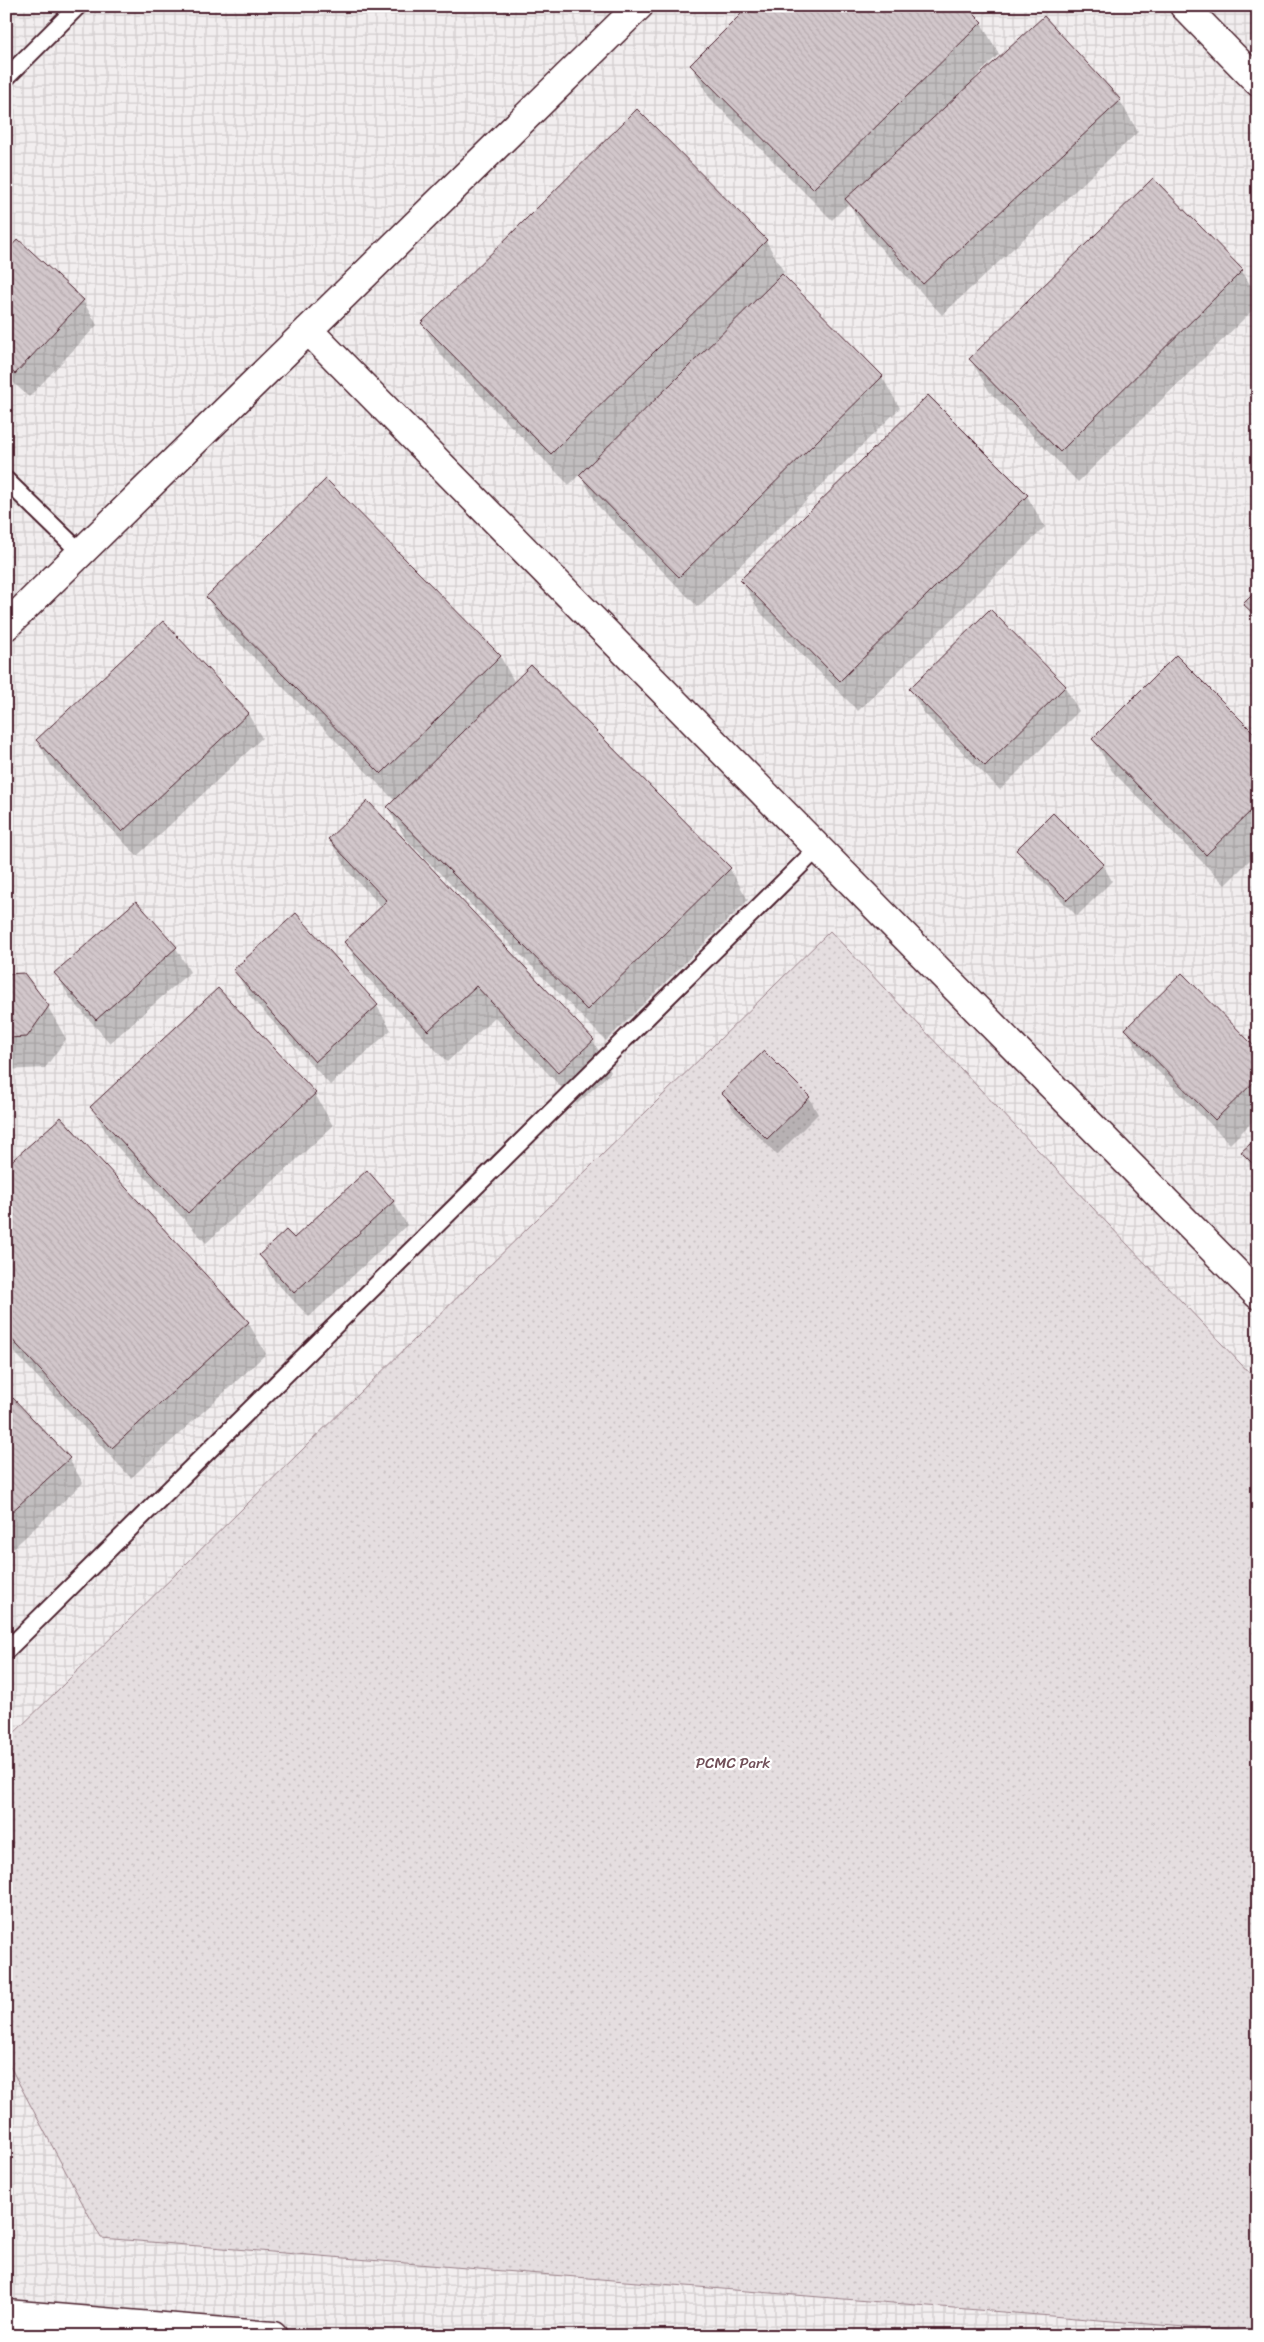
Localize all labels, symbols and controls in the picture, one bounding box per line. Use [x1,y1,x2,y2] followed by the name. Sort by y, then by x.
[696,1750,770,1776] park label: PCMC Park

